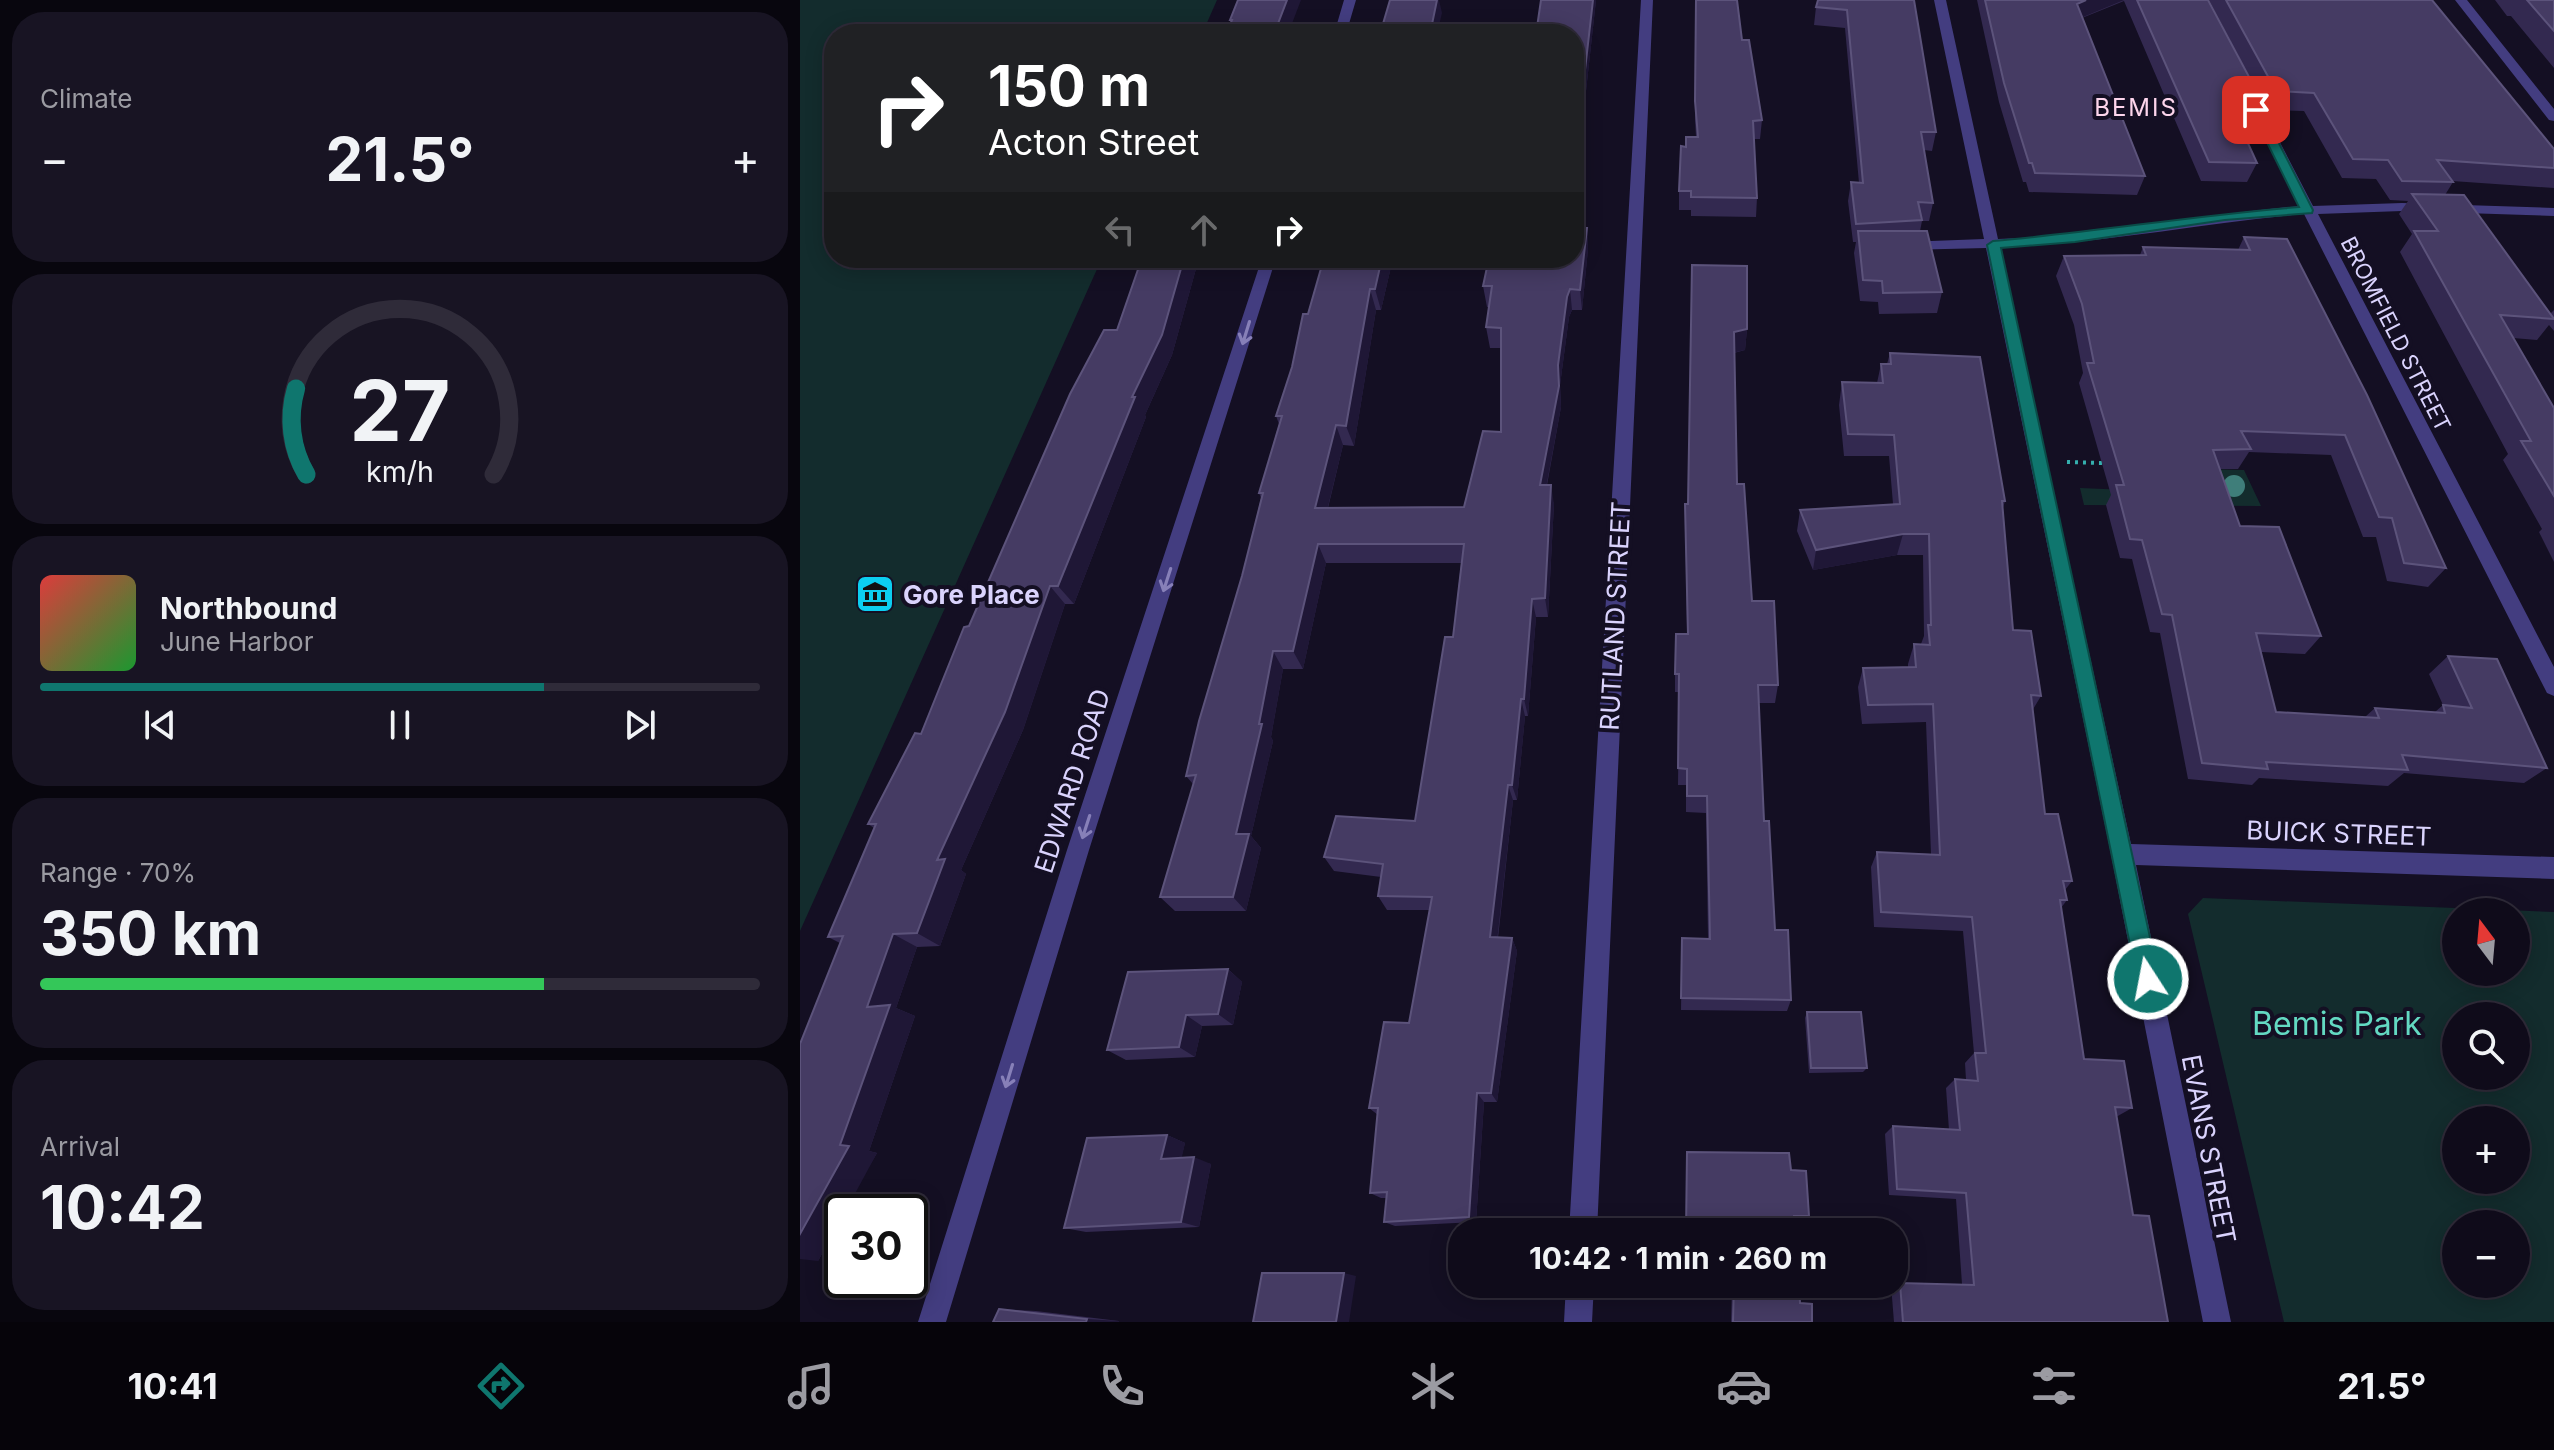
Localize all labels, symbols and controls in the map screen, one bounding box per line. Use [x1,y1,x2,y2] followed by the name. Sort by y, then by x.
[988,52,1150,120] text: 150 m
[856,56,960,160] icon: right
[2222,76,2290,144] pin
[40,83,132,114] text: Climate
[2234,88,2278,132] icon: arrive
[2094,93,2178,122] district label: BEMIS
[988,120,1199,164] text: Acton Street
[326,123,474,195] text: 21.5°
[40,132,69,186] text: −
[731,132,760,186] text: +
[1098,208,1142,252] icon: left
[1182,208,1226,252] icon: ahead
[1266,208,1310,252] icon: right
[2336,232,2456,436] street label: BROMFIELD STREET
[1238,319,1253,345] one-way arrow
[350,360,450,461] text: 27
[366,454,434,489] text: km/h
[1594,501,1636,731] street label: RUTLAND STREET
[1158,568,1173,593] one-way arrow
[854,573,896,615] museum icon: Gore Place
[903,579,1040,610] place label: Gore Place
[160,590,337,626] text: Northbound
[160,626,313,657] text: June Harbor
[1028,685,1116,877] street label: EDWARD ROAD
[138,703,182,747] icon: previous
[378,703,422,747] icon: pause
[618,703,662,747] icon: next
[2246,814,2432,852] street label: BUICK STREET
[1077,815,1092,840] one-way arrow
[40,857,196,888] text: Range · 70%
[40,897,261,969] text: 350 km
[2442,898,2530,986] north arrow
[2442,898,2530,1298] map controls
[2106,937,2190,1021] position arrow
[2442,1002,2530,1090] button: search
[2252,1004,2422,1043] park label: Bemis Park
[2176,1052,2242,1246] street label: EVANS STREET
[1001,1062,1016,1088] one-way arrow
[2442,1106,2530,1194] button: +
[40,1131,120,1162] text: Arrival
[40,1171,205,1243] text: 10:42
[824,1194,928,1298] speed limit sign: 30
[2442,1210,2530,1298] button: −
[1529,1240,1827,1276] text: 10:42 · 1 min · 260 m
[473,1358,529,1414] icon: directions
[783,1358,839,1414] icon: music
[1094,1358,1150,1414] icon: phone
[1405,1358,1461,1414] icon: climate
[1716,1358,1772,1414] icon: car
[2026,1358,2082,1414] icon: filters
[127,1364,218,1408] text: 10:41
[2337,1364,2427,1408] text: 21.5°

